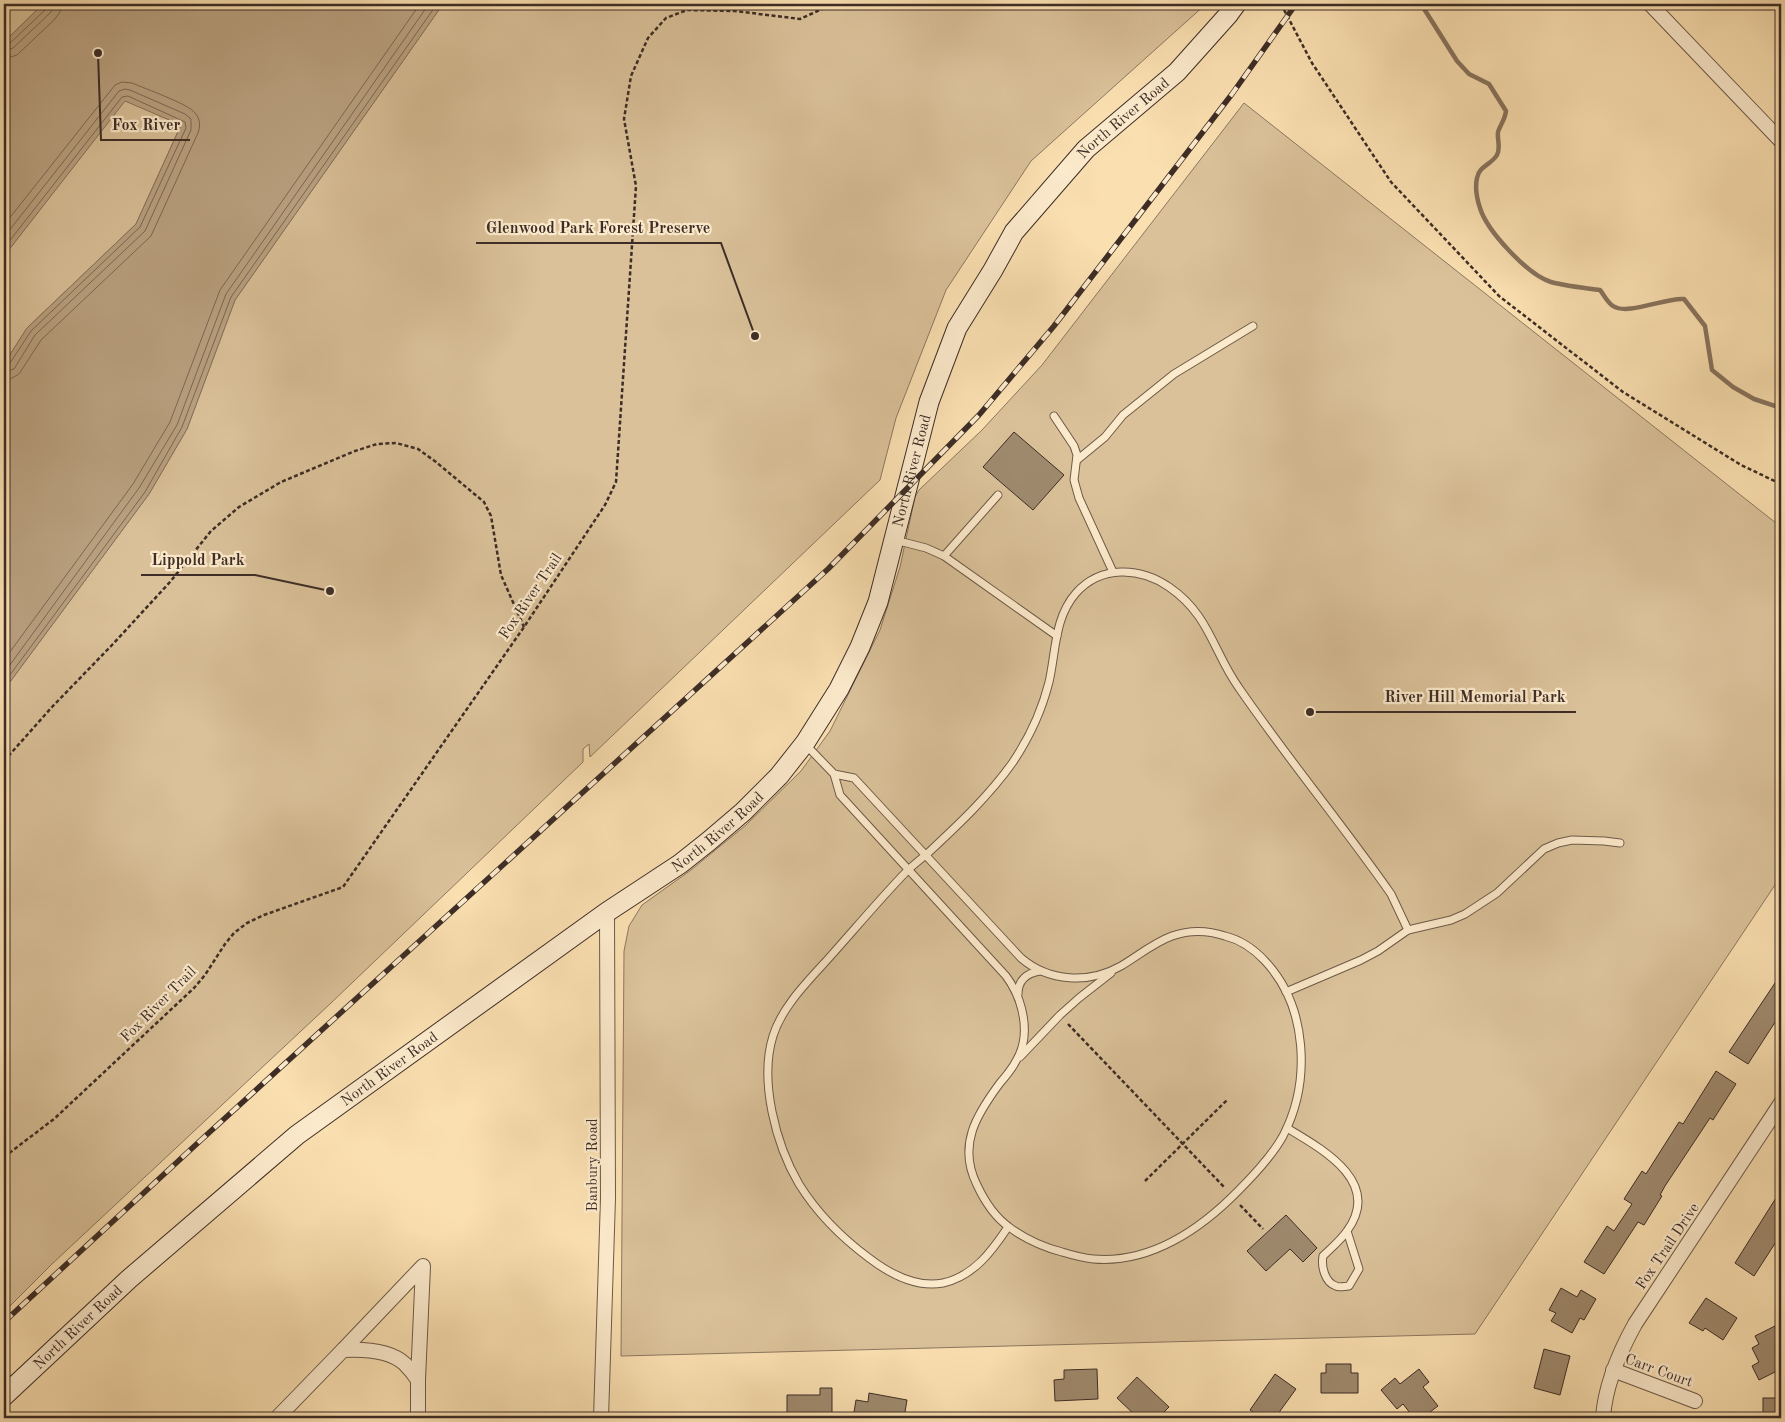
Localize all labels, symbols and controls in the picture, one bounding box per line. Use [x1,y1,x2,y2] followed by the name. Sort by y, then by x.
[1075,76,1173,162] street label: North River Road
[101,109,190,140] callout: Fox River
[112,118,180,134] text: Fox River
[476,212,721,243] callout: Glenwood Park Forest Preserve
[486,221,710,237] text: Glenwood Park Forest Preserve
[891,413,935,529] street label: North River Road
[141,544,255,575] callout: Lippold Park
[497,551,565,642] street label: Fox River Trail
[151,553,245,569] text: Lippold Park
[1374,681,1576,712] callout: River Hill Memorial Park
[1384,690,1566,706] text: River Hill Memorial Park
[670,790,767,876] street label: North River Road
[118,964,200,1046] street label: Fox River Trail
[339,1030,441,1110] street label: North River Road
[586,1118,601,1212] street label: Banbury Road
[1634,1201,1703,1293] street label: Fox Trail Drive
[31,1283,126,1373] street label: North River Road
[1623,1352,1694,1391] street label: Carr Court

